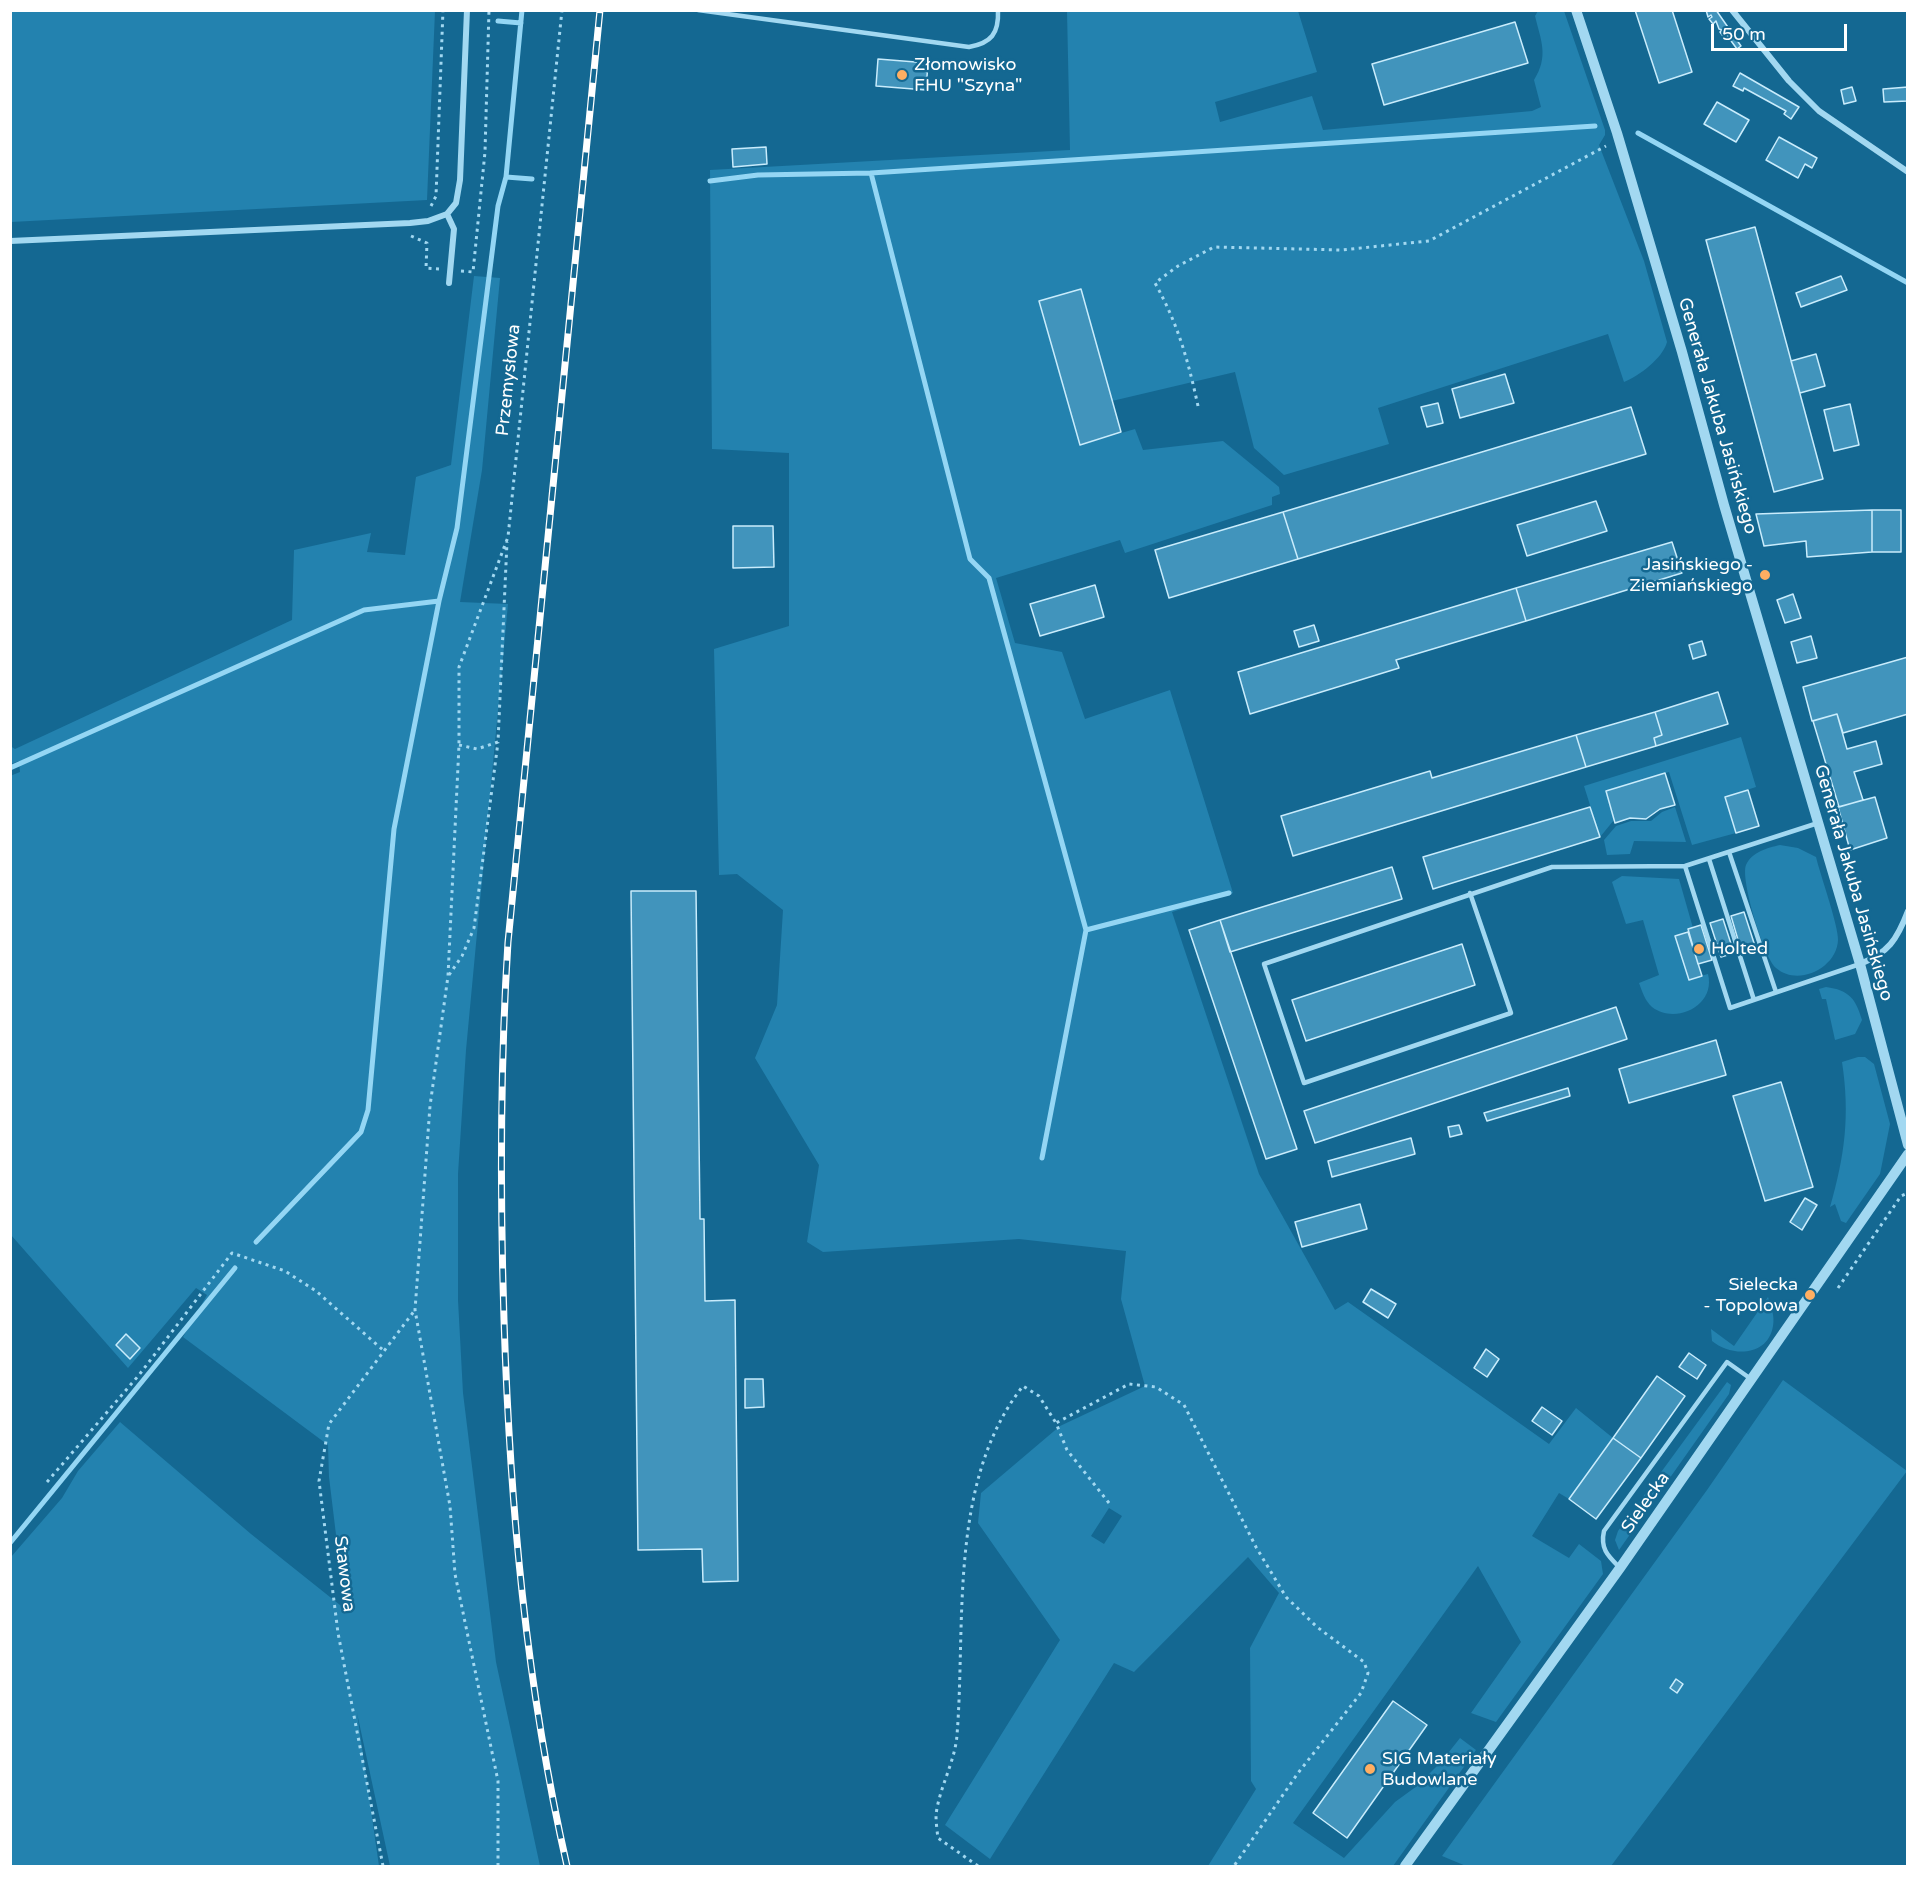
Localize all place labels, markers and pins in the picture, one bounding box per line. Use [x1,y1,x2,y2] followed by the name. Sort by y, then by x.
[914,54,1022,97] place label: Złomowisko FHU "Szyna"
[895,68,909,82] marker: Złomowisko FHU "Szyna"
[1629,554,1753,596] place label: Jasińskiego - Ziemiańskiego
[1758,568,1772,582] marker: Jasińskiego - Ziemiańskiego
[1711,938,1768,960] place label: Holted
[1692,942,1706,956] marker: Holted
[1703,1274,1798,1316] place label: Sielecka - Topolowa
[1803,1288,1817,1302] marker: Sielecka - Topolowa
[1382,1748,1497,1790] place label: SIG Materiały Budowlane
[1363,1762,1377,1776] marker: SIG Materiały Budowlane

